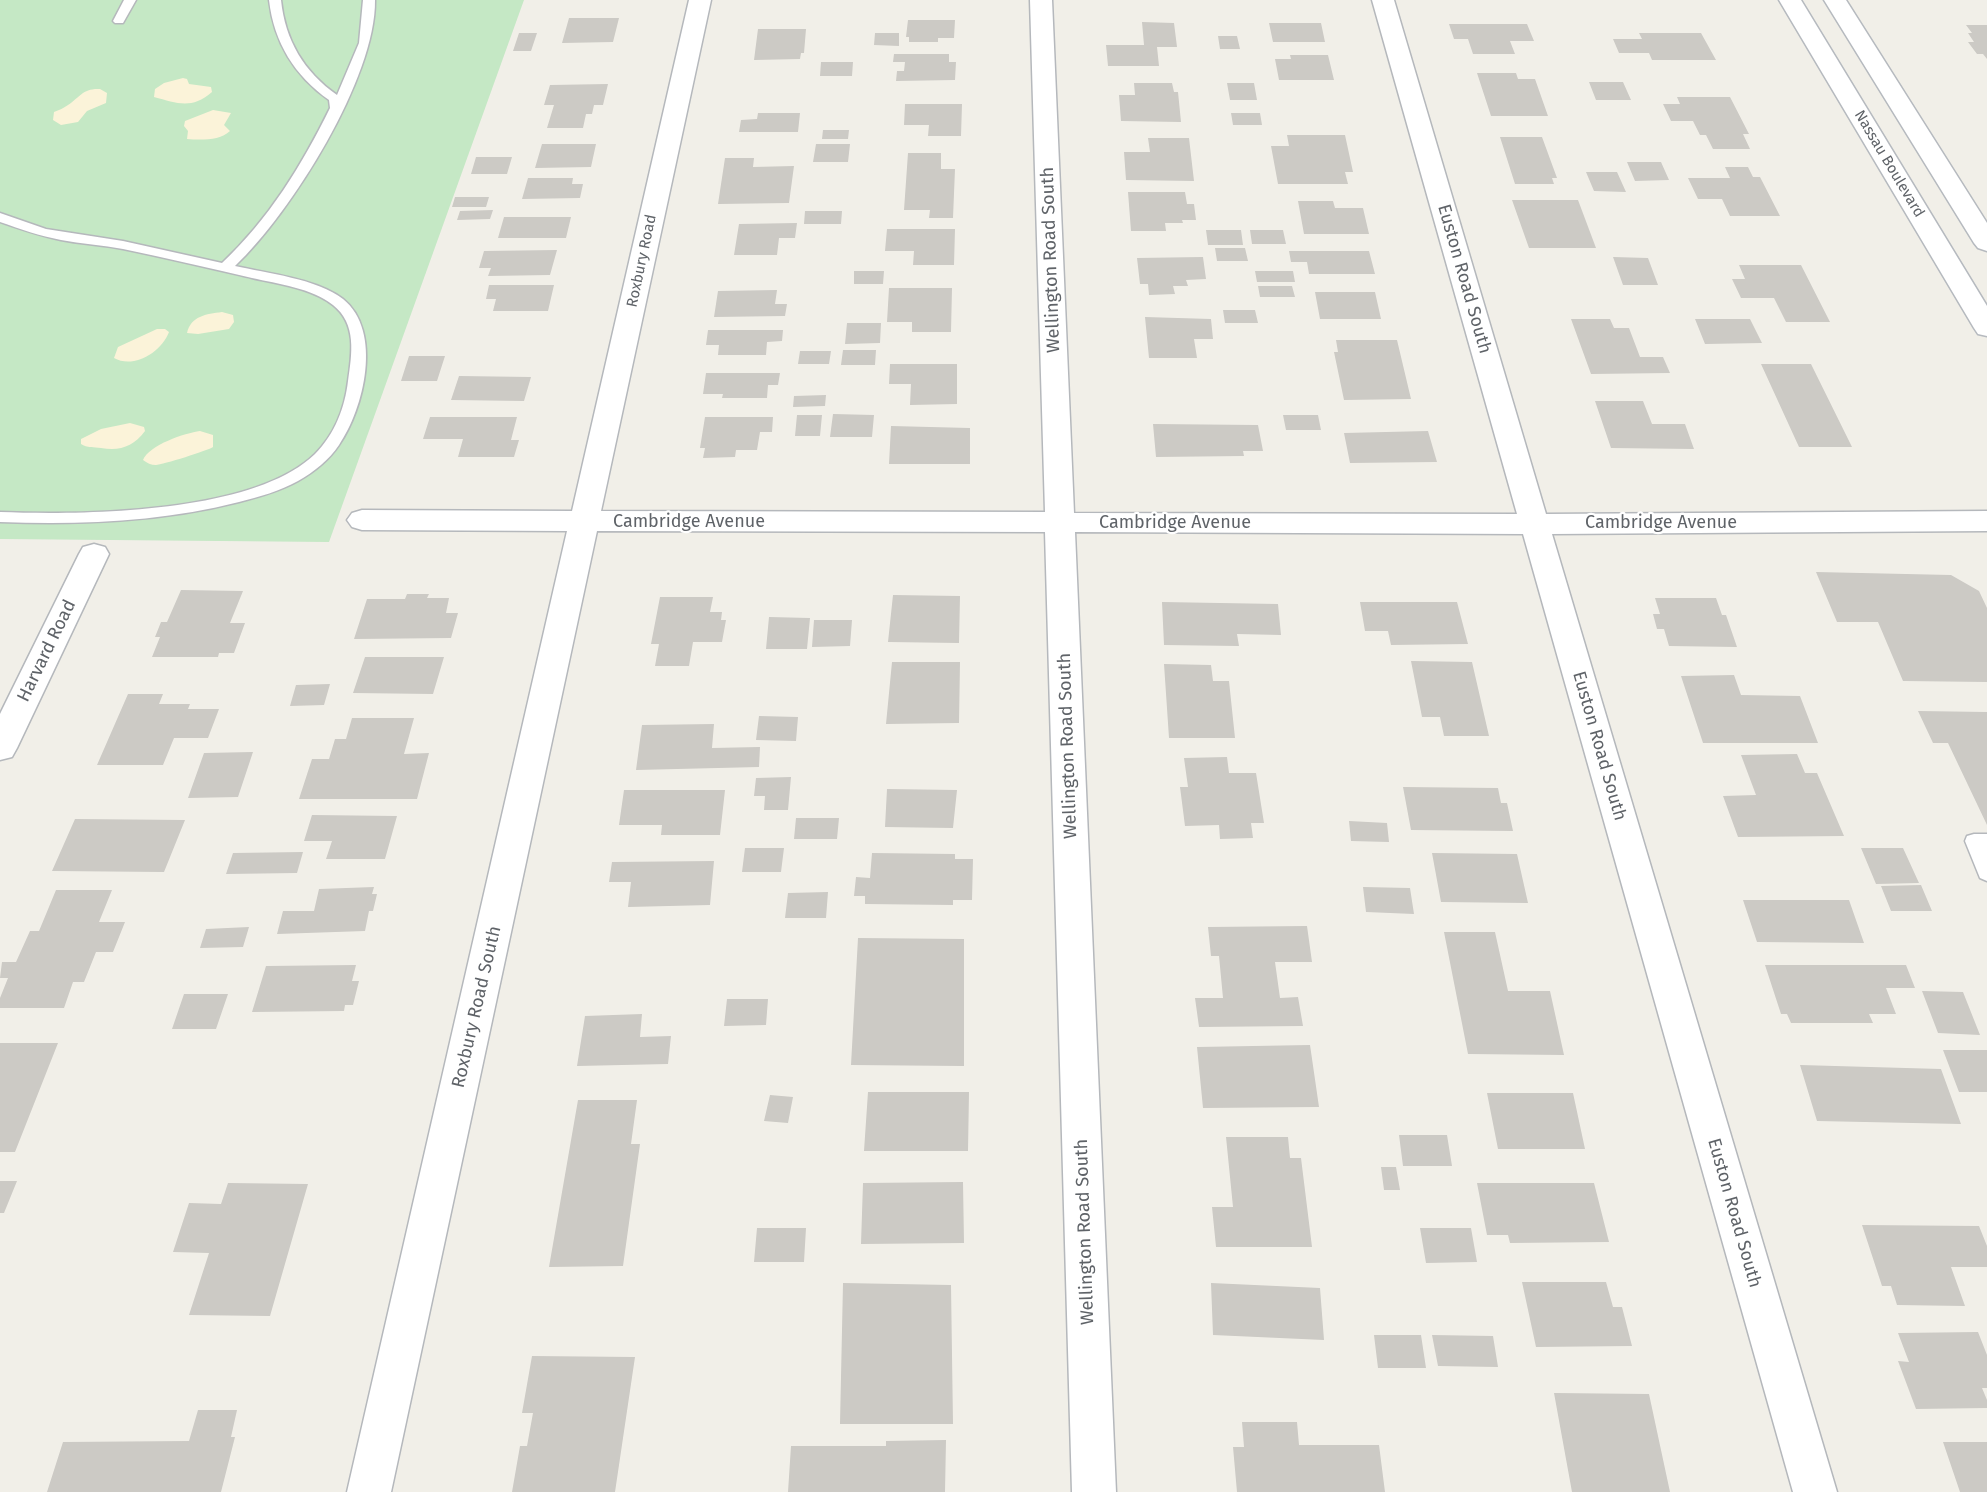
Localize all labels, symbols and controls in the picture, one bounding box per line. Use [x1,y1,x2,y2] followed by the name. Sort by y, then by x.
[1850,107,1928,221] street label: Nassau Boulevard
[1037,167,1065,353] street label: Wellington Road South
[1432,202,1496,356] street label: Euston Road South
[623,213,661,309] street label: Roxbury Road
[613,511,765,533] street label: Cambridge Avenue
[1099,512,1251,534] street label: Cambridge Avenue
[1585,512,1737,534] street label: Cambridge Avenue
[13,596,81,706] street label: Harvard Road
[1054,653,1082,839] street label: Wellington Road South
[1567,669,1631,823] street label: Euston Road South
[448,924,506,1090] street label: Roxbury Road South
[1702,1136,1766,1290] street label: Euston Road South
[1071,1139,1099,1325] street label: Wellington Road South

